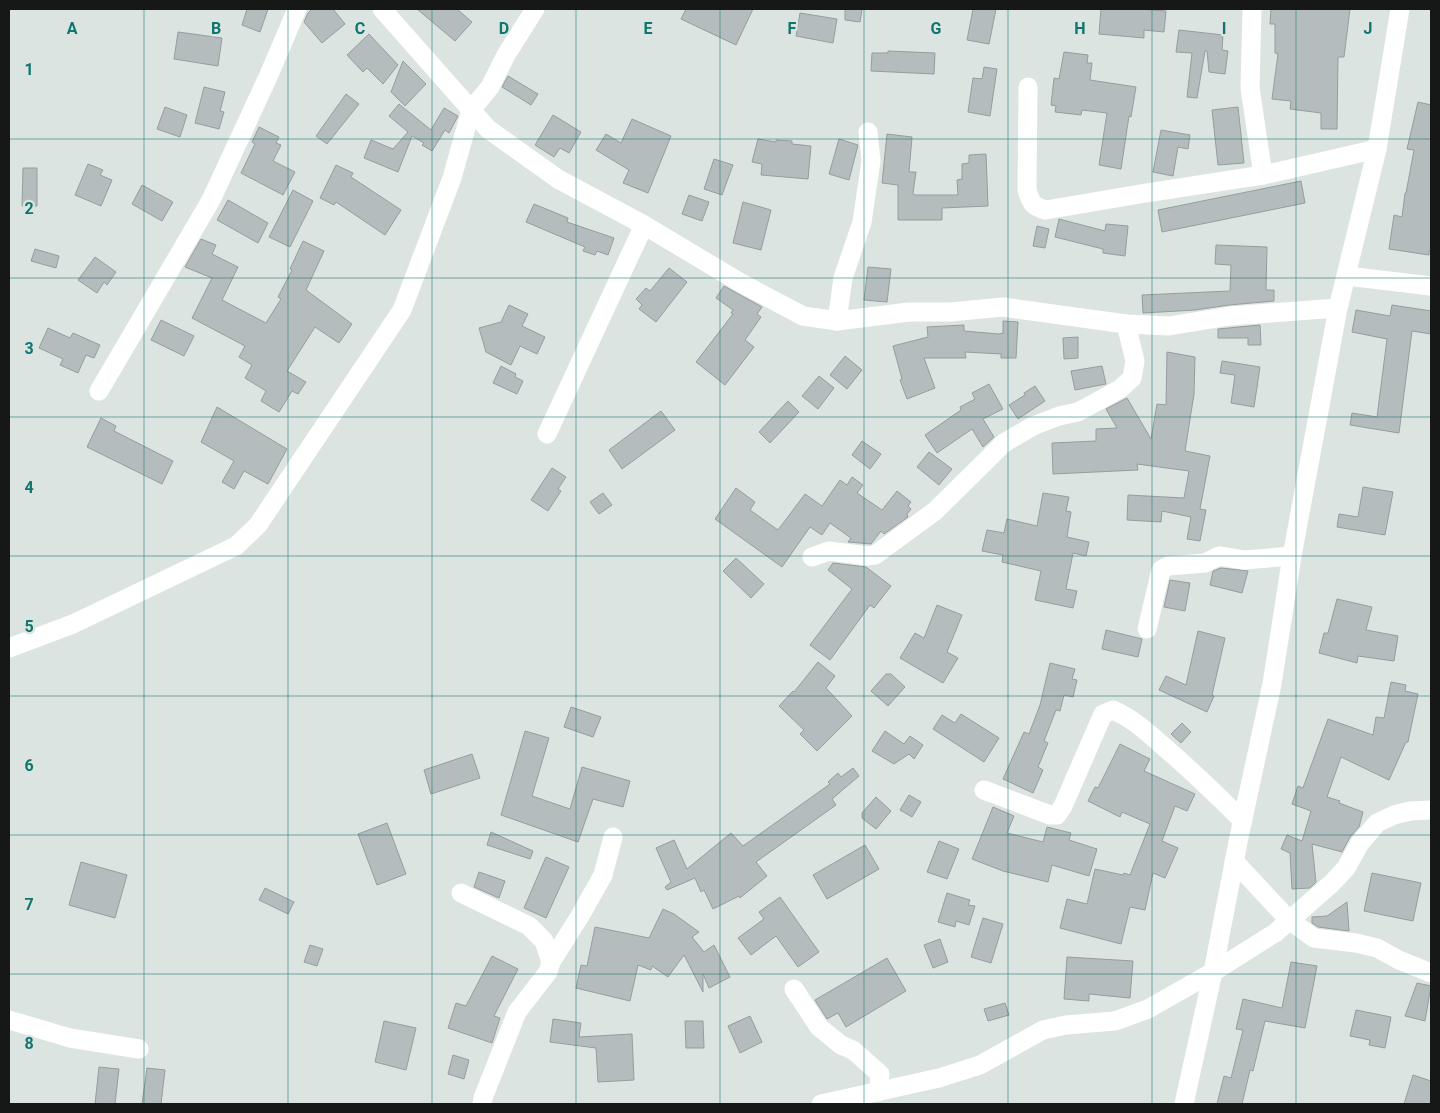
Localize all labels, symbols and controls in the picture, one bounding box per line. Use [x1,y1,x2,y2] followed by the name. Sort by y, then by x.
[67,19,78,38] text: A
[211,19,221,38] text: B
[355,19,365,38] text: C
[499,19,509,38] text: D
[644,19,653,38] text: E
[788,19,797,38] text: F
[931,19,942,38] text: G
[1074,19,1086,38] text: H
[1222,19,1226,38] text: I
[1364,19,1372,38] text: J
[24,60,34,79] text: 1
[24,199,34,218] text: 2
[24,339,34,358] text: 3
[24,478,34,497] text: 4
[24,617,34,636] text: 5
[24,756,34,775] text: 6
[24,895,34,914] text: 7
[24,1034,34,1053] text: 8

